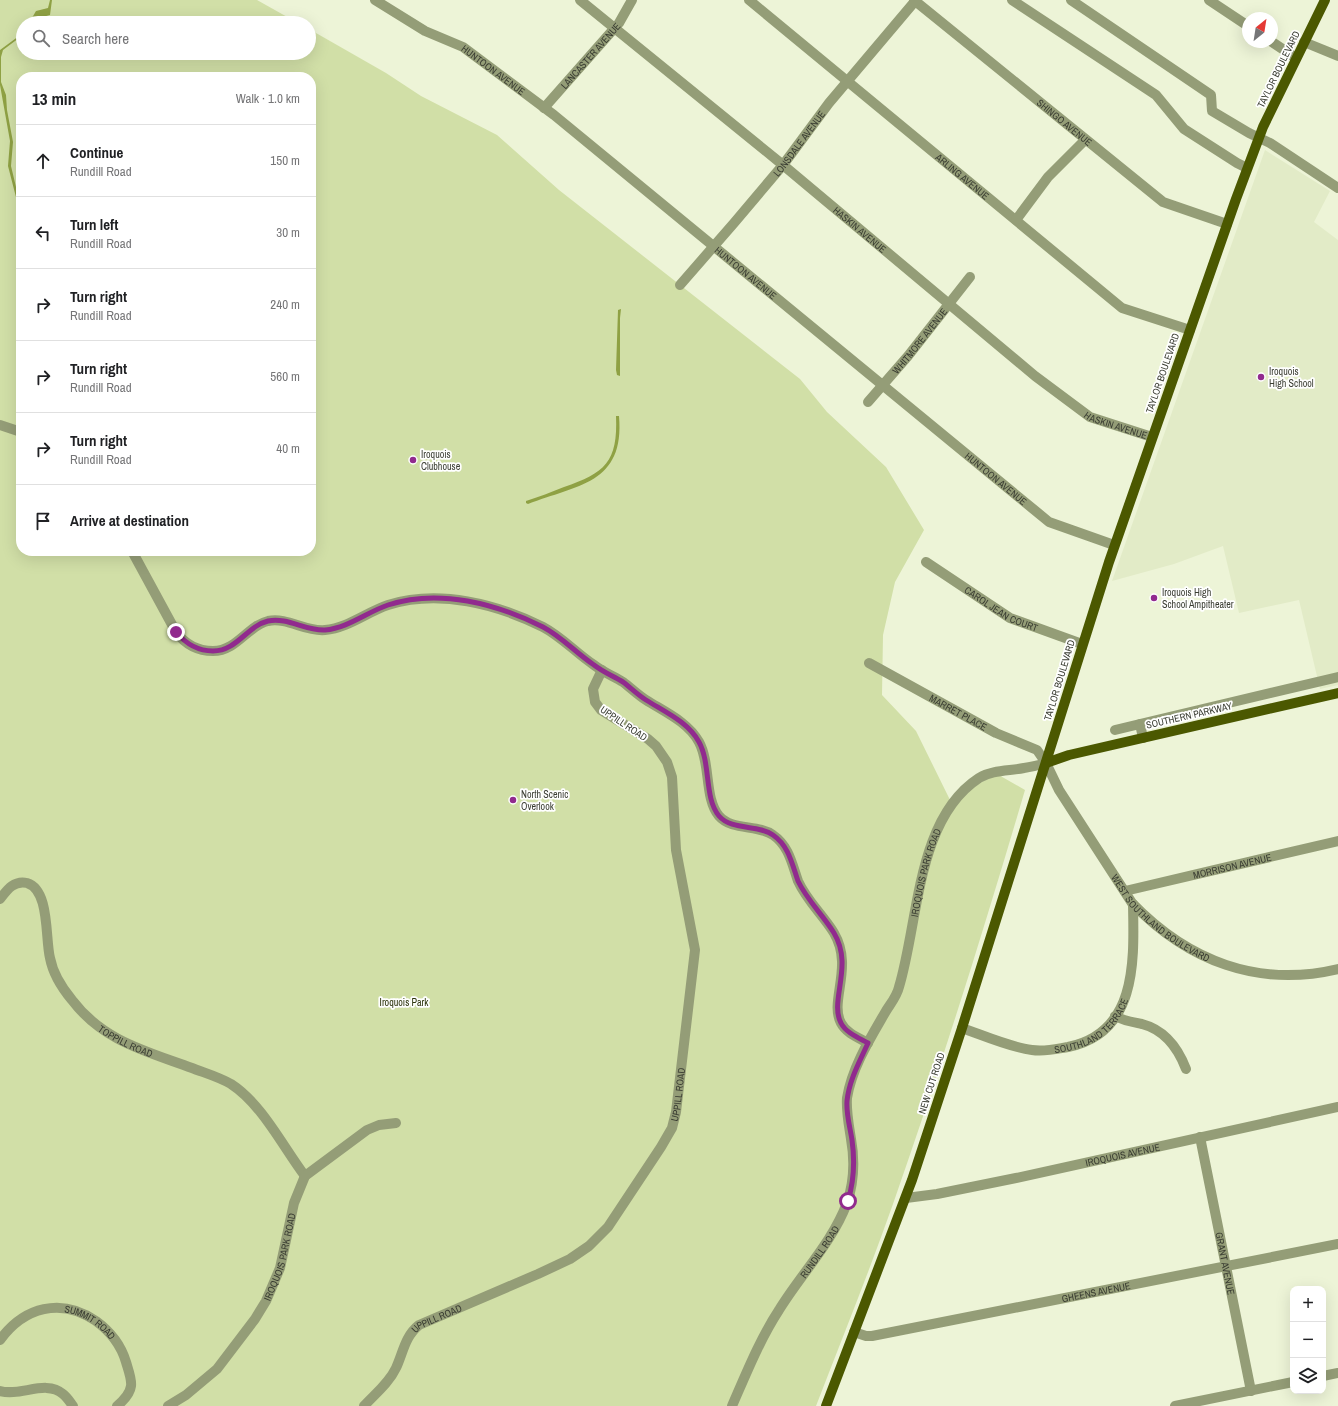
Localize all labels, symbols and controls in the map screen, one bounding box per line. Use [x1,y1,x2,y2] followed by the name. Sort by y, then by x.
[1242,12,1278,48] north arrow
[16,16,316,60] search box
[558,20,623,92] street label: LANCASTER AVENUE
[30,27,52,49] icon: search
[62,28,129,49] text: Search here
[1254,29,1303,110] street label: TAYLOR BOULEVARD
[459,42,528,98] street label: HUNTOON AVENUE
[32,87,76,110] text: 13 min
[236,90,300,107] text: Walk · 1.0 km
[1034,96,1095,149] street label: SHINGO AVENUE
[770,108,828,179] street label: LONSDALE AVENUE
[70,142,123,163] text: Continue
[32,150,54,172] icon: ahead
[932,150,992,203] street label: ARLING AVENUE
[270,152,300,169] text: 150 m
[70,163,132,180] text: Rundill Road
[830,204,889,256] street label: HASKIN AVENUE
[70,214,118,235] text: Turn left
[32,222,54,244] icon: left
[276,224,300,241] text: 30 m
[70,235,132,252] text: Rundill Road
[712,244,779,302] street label: HUNTOON AVENUE
[70,286,127,307] text: Turn right
[32,294,54,316] icon: right
[270,296,300,313] text: 240 m
[890,306,950,377] street label: WHITMORE AVENUE
[70,307,132,324] text: Rundill Road
[1143,331,1182,415] street label: TAYLOR BOULEVARD
[70,358,127,379] text: Turn right
[1269,365,1314,390] place label: Iroquois High School
[32,366,54,388] icon: right
[270,368,300,385] text: 560 m
[1256,372,1266,382] marker: Iroquois High School
[70,379,132,396] text: Rundill Road
[1081,409,1149,442] street label: HASKIN AVENUE
[70,430,127,451] text: Turn right
[32,438,54,460] icon: right
[276,440,300,457] text: 40 m
[421,448,461,473] place label: Iroquois Clubhouse
[962,450,1029,508] street label: HUNTOON AVENUE
[70,451,132,468] text: Rundill Road
[408,455,418,465] marker: Iroquois Clubhouse
[32,510,54,532] icon: arrive
[70,510,189,531] text: Arrive at destination
[962,583,1040,635] street label: CAROL JEAN COURT
[1162,586,1234,611] place label: Iroquois High School Ampitheater
[1149,593,1159,603] marker: Iroquois High School Ampitheater
[167,623,185,641] route end
[1041,638,1078,722] street label: TAYLOR BOULEVARD
[927,692,989,734] street label: MARRET PLACE
[1145,699,1234,732] street label: SOUTHERN PARKWAY
[598,703,650,744] street label: UPPILL ROAD
[521,788,568,813] place label: North Scenic Overlook
[508,795,518,805] marker: North Scenic Overlook
[908,826,944,918] street label: IROQUOIS PARK ROAD
[1192,851,1273,882] street label: MORRISON AVENUE
[1108,872,1212,965] street label: WEST SOUTHLAND BOULEVARD
[380,996,429,1009] park label: Iroquois Park
[1053,996,1131,1056] street label: SOUTHLAND TERRACE
[96,1022,155,1060] street label: TOPPILL ROAD
[915,1051,948,1116] street label: NEW CUT ROAD
[668,1067,688,1123] street label: UPPILL ROAD
[1084,1140,1161,1170] street label: IROQUOIS AVENUE
[839,1192,857,1210] route start
[261,1212,299,1303] street label: IROQUOIS PARK ROAD
[797,1223,842,1281] street label: RUNDILL ROAD
[1212,1231,1238,1296] street label: GRANT AVENUE
[1061,1279,1132,1305] street label: GHEENS AVENUE
[1290,1286,1326,1394] map controls
[1290,1286,1326,1322] button: +
[409,1301,464,1336] street label: UPPILL ROAD
[64,1302,118,1342] street label: SUMMIT ROAD
[1290,1322,1326,1358] button: −
[1290,1358,1326,1394] button: layers

